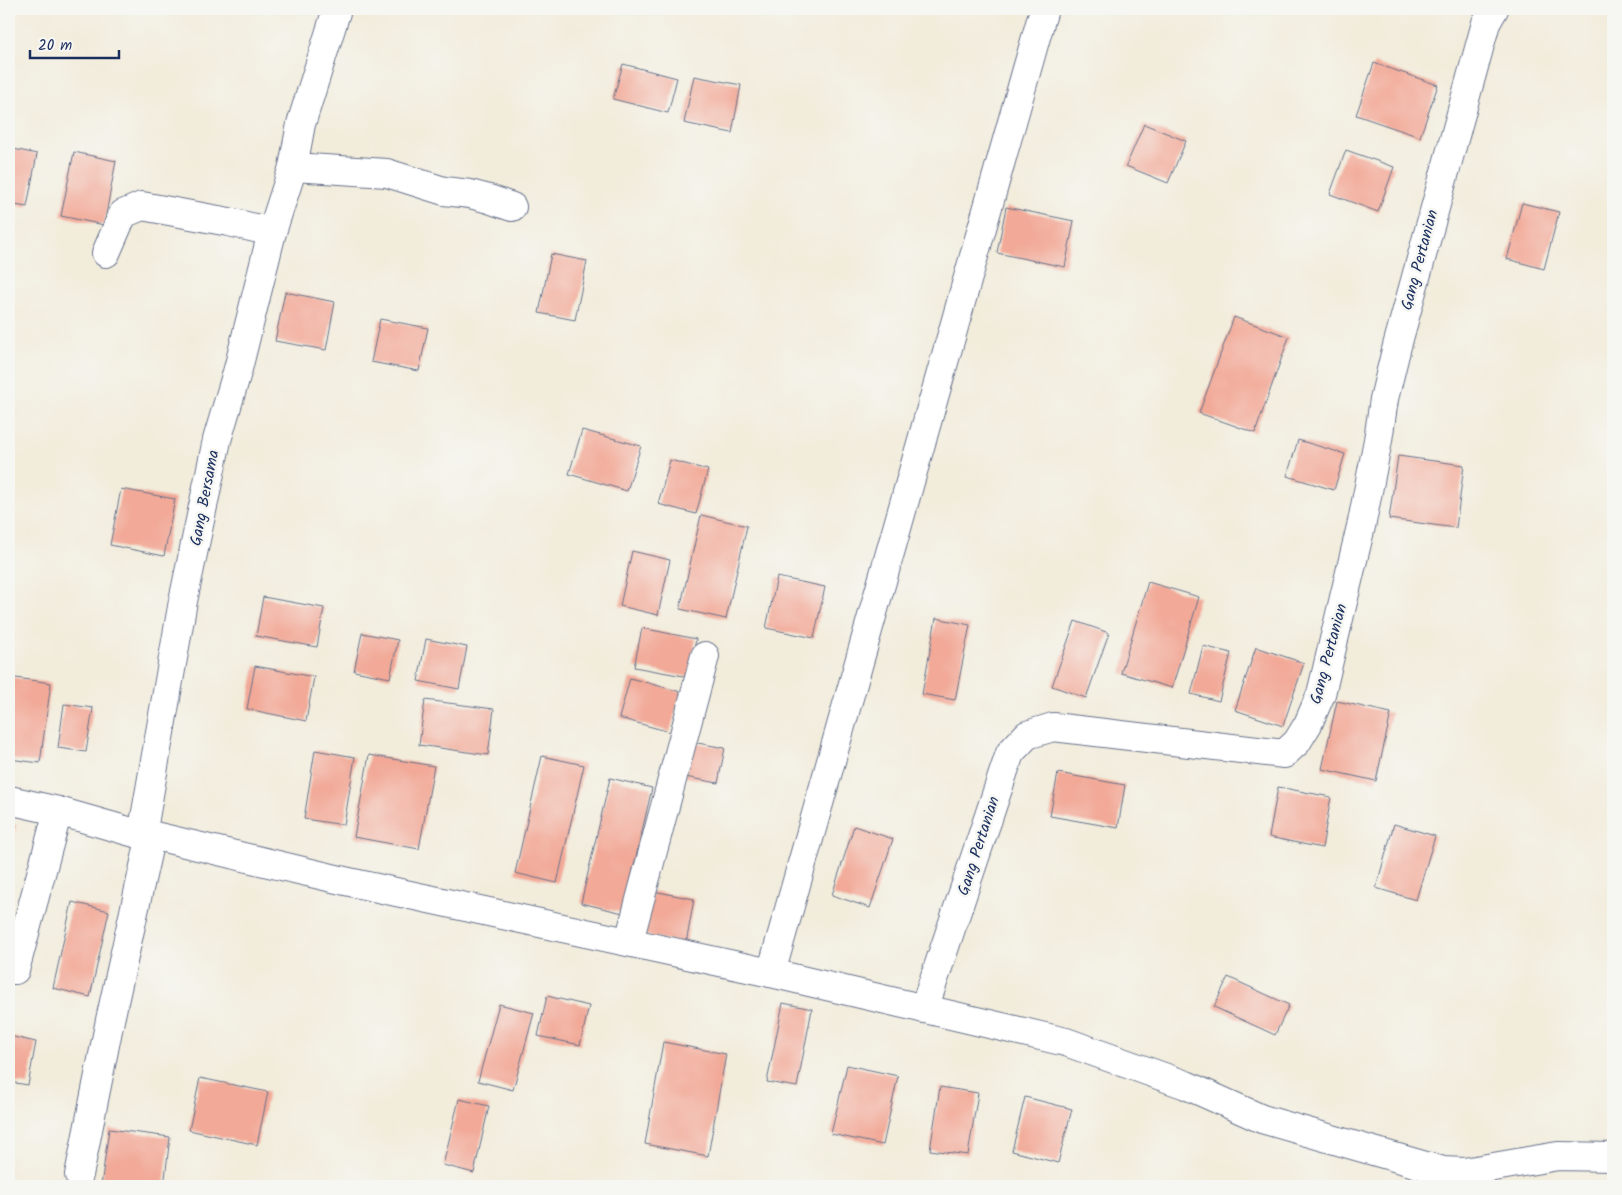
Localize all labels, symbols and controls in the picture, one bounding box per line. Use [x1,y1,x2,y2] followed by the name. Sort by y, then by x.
[30,28,119,60] scale bar
[38,34,72,58] text: 20 m
[1395,207,1445,313] street label: Gang Pertanian
[183,448,227,548] street label: Gang Bersama
[1304,601,1354,707] street label: Gang Pertanian
[951,793,1007,899] street label: Gang Pertanian

